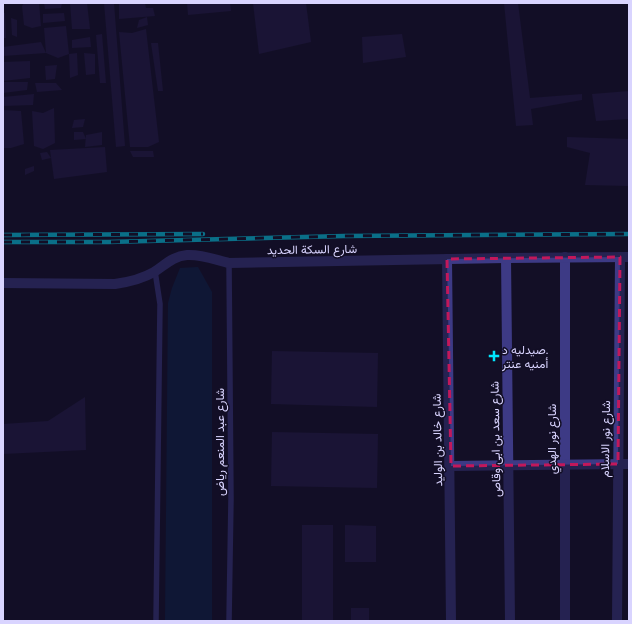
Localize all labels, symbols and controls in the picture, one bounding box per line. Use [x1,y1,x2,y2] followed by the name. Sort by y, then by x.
[267,241,357,259] street label: شارع السكة الحديد
[501,342,548,372] place label: صيدليه د. أمنيه عنتر
[489,351,499,361] marker: صيدليه د. أمنيه عنتر
[486,381,506,497] street label: شارع سعد بن ابى وقاص
[212,388,229,496] street label: شارع عبد المنعم رياض
[429,393,447,486] street label: شارع خالد بن الوليد
[597,400,615,478] street label: شارع نور الاسلام
[544,404,562,474] street label: شارع نور الهدي

